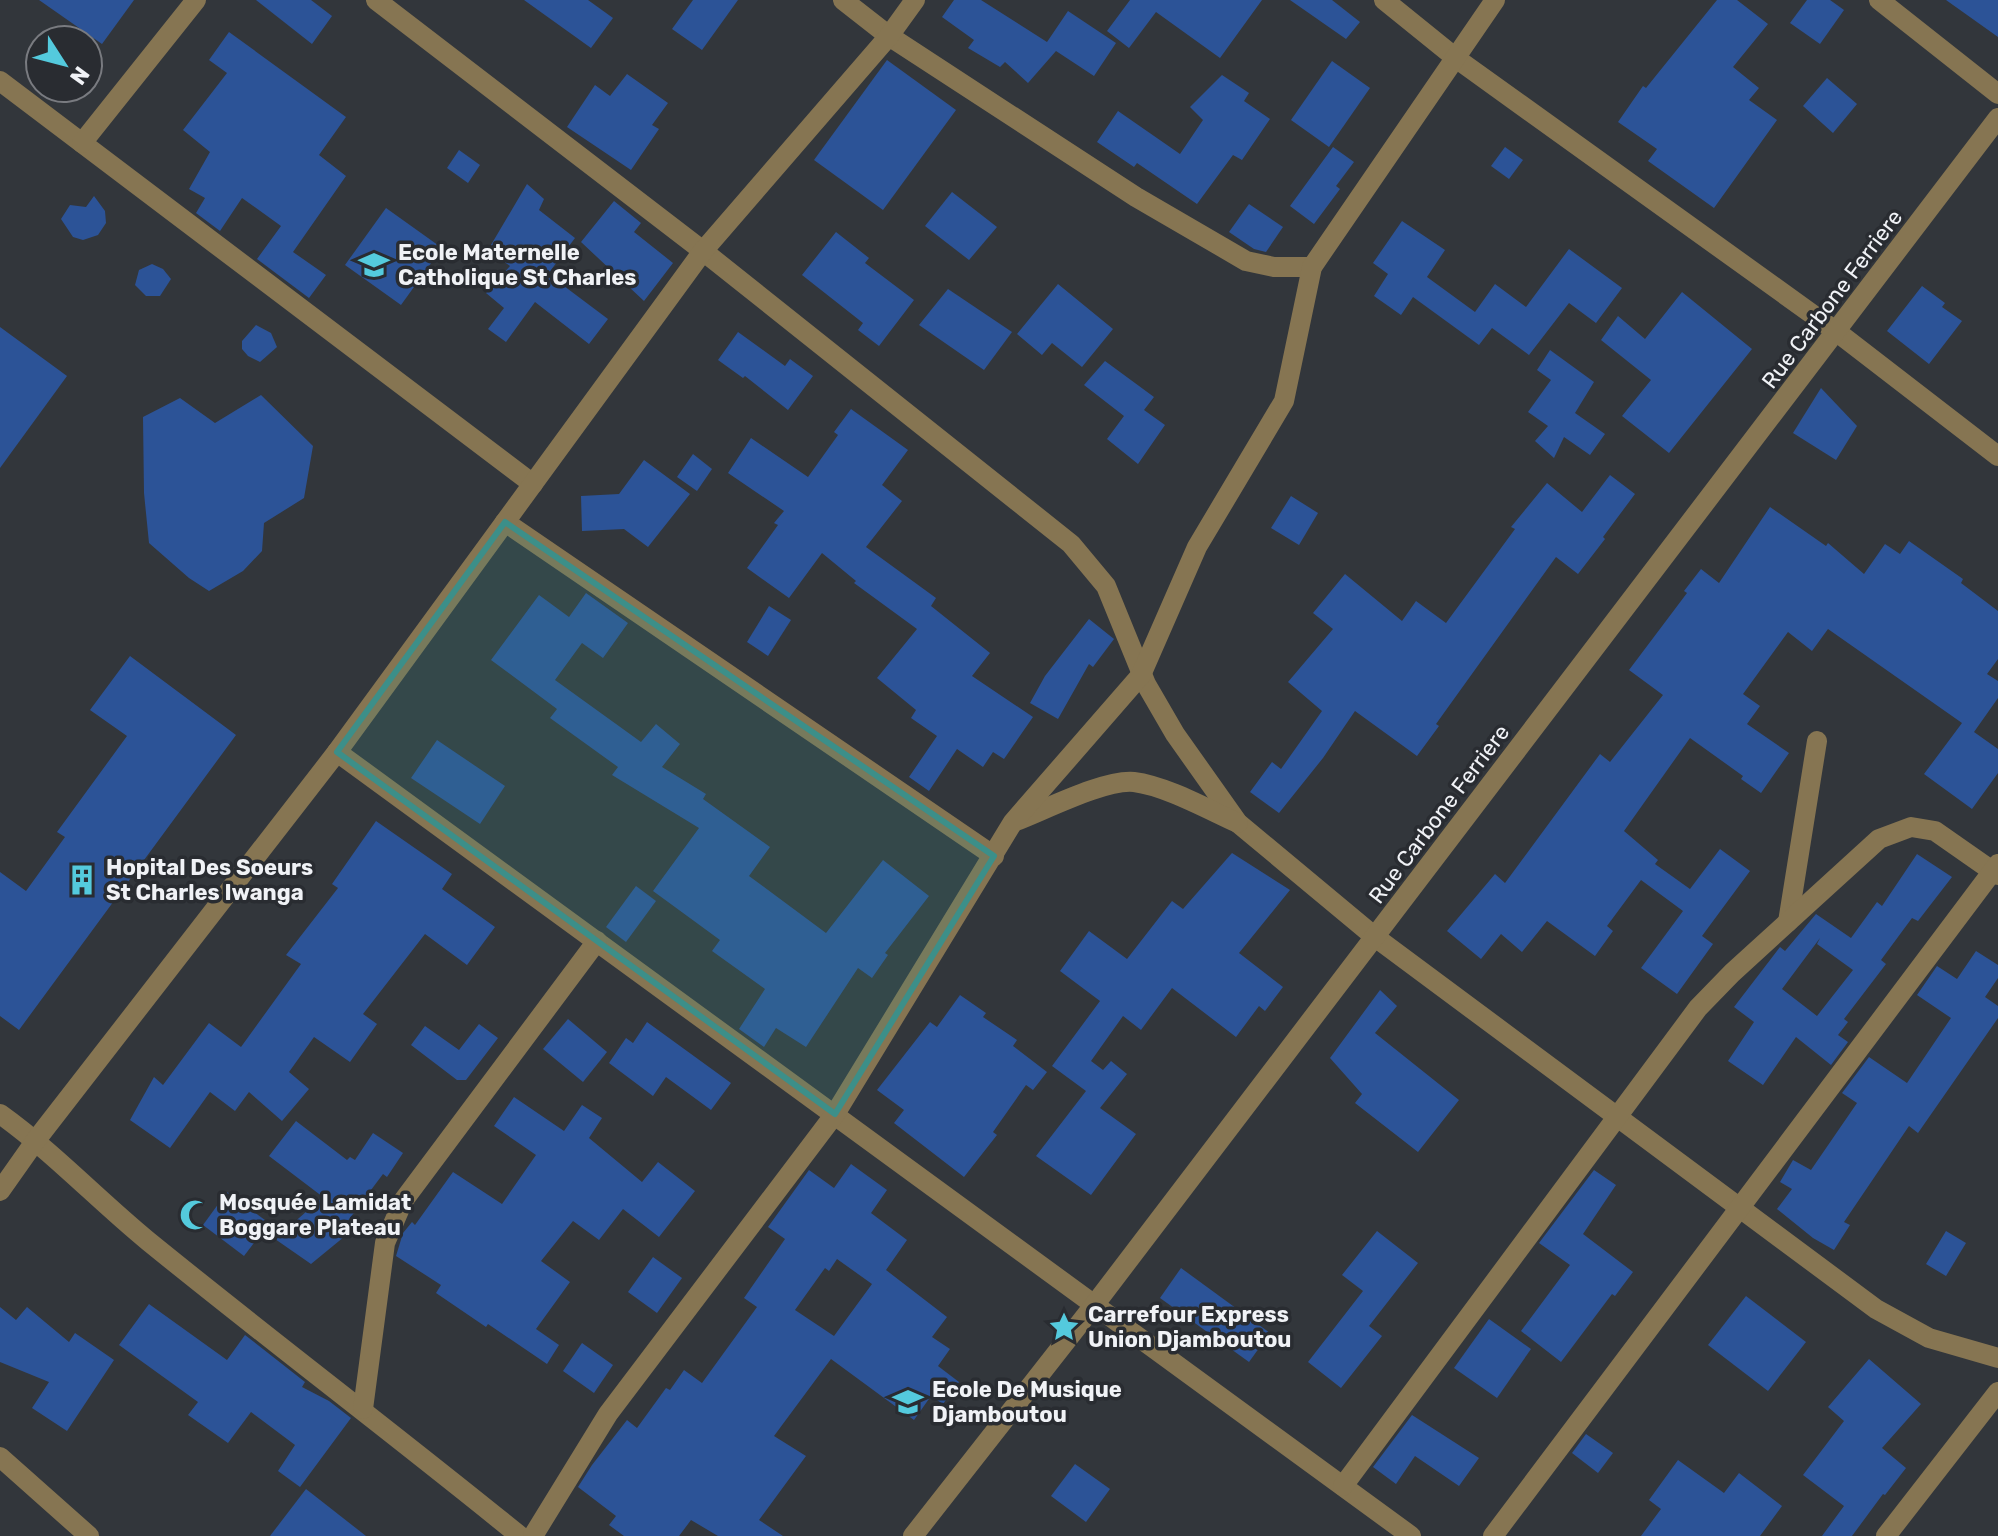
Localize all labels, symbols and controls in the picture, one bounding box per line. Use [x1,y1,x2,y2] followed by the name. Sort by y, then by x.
[24,24,104,104] north arrow
[64,61,95,90] text: N
[1756,204,1908,394] street label: Rue Carbone Ferriere
[398,239,636,291] place label: Ecole Maternelle Catholique St Charles
[357,248,391,282] school or university icon: Ecole Maternelle Catholique St Charles
[1363,719,1515,909] street label: Rue Carbone Ferriere
[106,854,313,906] place label: Hopital Des Soeurs St Charles Iwanga
[65,863,99,897] building icon: Hopital Des Soeurs St Charles Iwanga
[219,1189,411,1241] place label: Mosquée Lamidat Boggare Plateau
[178,1198,212,1232] mosque icon: Mosquée Lamidat Boggare Plateau
[1088,1301,1291,1353] place label: Carrefour Express Union Djamboutou
[1047,1310,1081,1344] place icon: Carrefour Express Union Djamboutou
[932,1376,1122,1428] place label: Ecole De Musique Djamboutou
[891,1385,925,1419] school or university icon: Ecole De Musique Djamboutou

